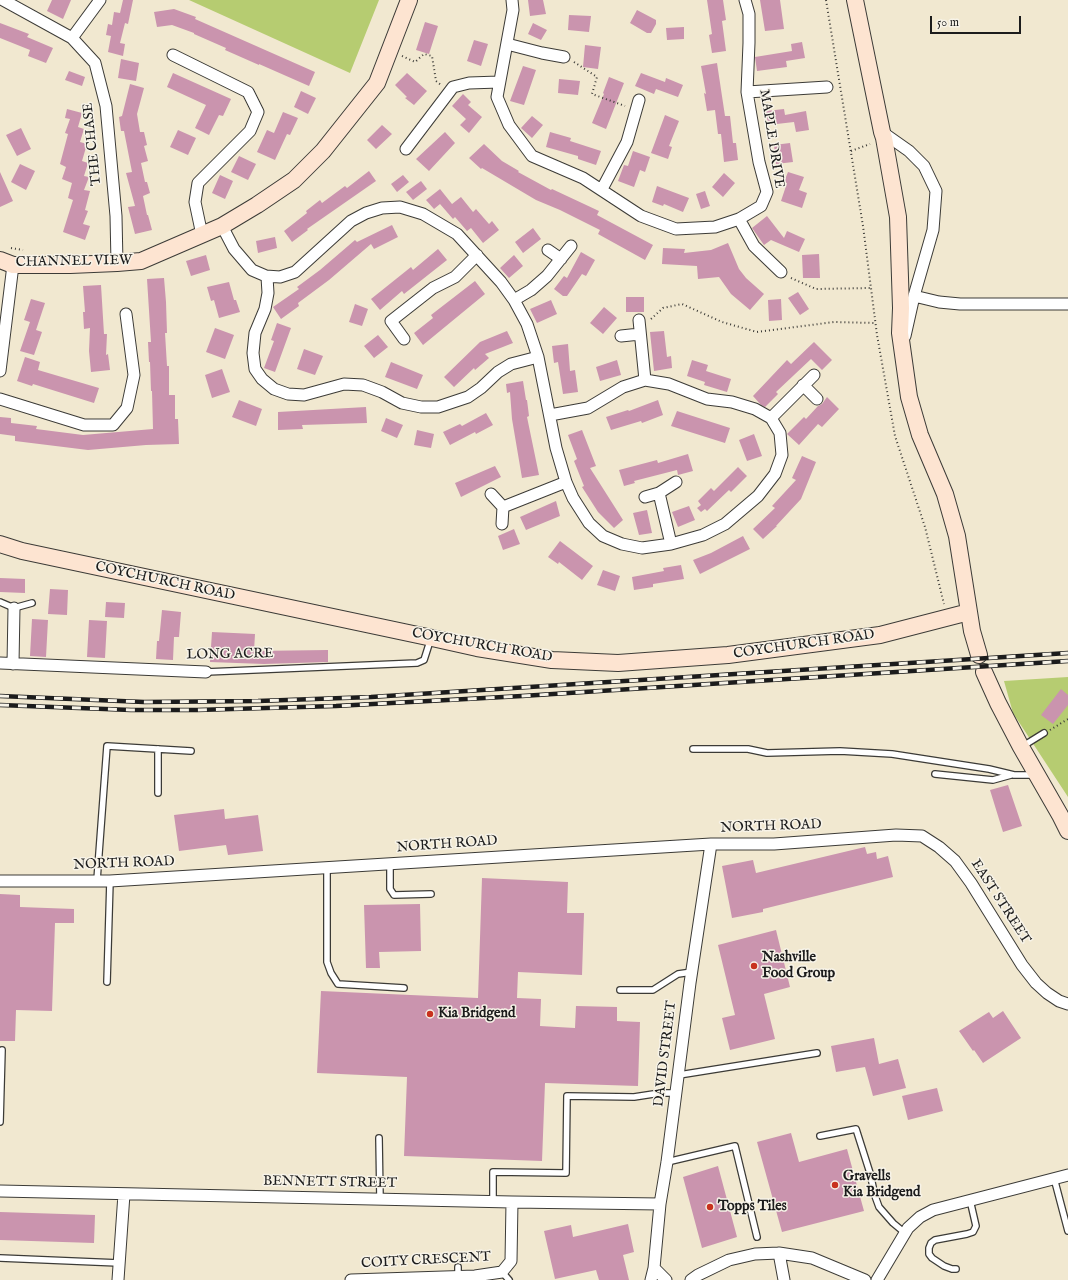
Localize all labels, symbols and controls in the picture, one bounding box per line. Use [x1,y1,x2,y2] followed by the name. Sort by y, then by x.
[932,8,1023,34] scale bar
[937,15,959,30] text: 50 m
[755,88,787,190] street label: MAPLE DRIVE
[80,102,106,186] street label: THE CHASE
[16,253,132,271] street label: CHANNEL VIEW
[94,559,236,605] street label: COYCHURCH ROAD
[410,625,554,667] street label: COYCHURCH ROAD
[732,627,876,663] street label: COYCHURCH ROAD
[186,646,274,664] street label: LONG ACRE
[720,817,822,837] street label: NORTH ROAD
[396,833,498,857] street label: NORTH ROAD
[73,854,175,874] street label: NORTH ROAD
[967,857,1033,947] street label: EAST STREET
[762,950,835,982] place label: Nashville Food Group
[749,961,759,971] marker: Nashville Food Group
[651,1000,681,1108] street label: DAVID STREET
[438,1006,515,1022] place label: Kia Bridgend
[425,1009,435,1019] marker: Kia Bridgend
[843,1169,920,1202] place label: Gravells Kia Bridgend
[263,1173,397,1193] street label: BENNETT STREET
[830,1180,840,1190] marker: Gravells Kia Bridgend
[718,1199,787,1215] place label: Topps Tiles
[705,1202,715,1212] marker: Topps Tiles
[361,1249,491,1273] street label: COITY CRESCENT

